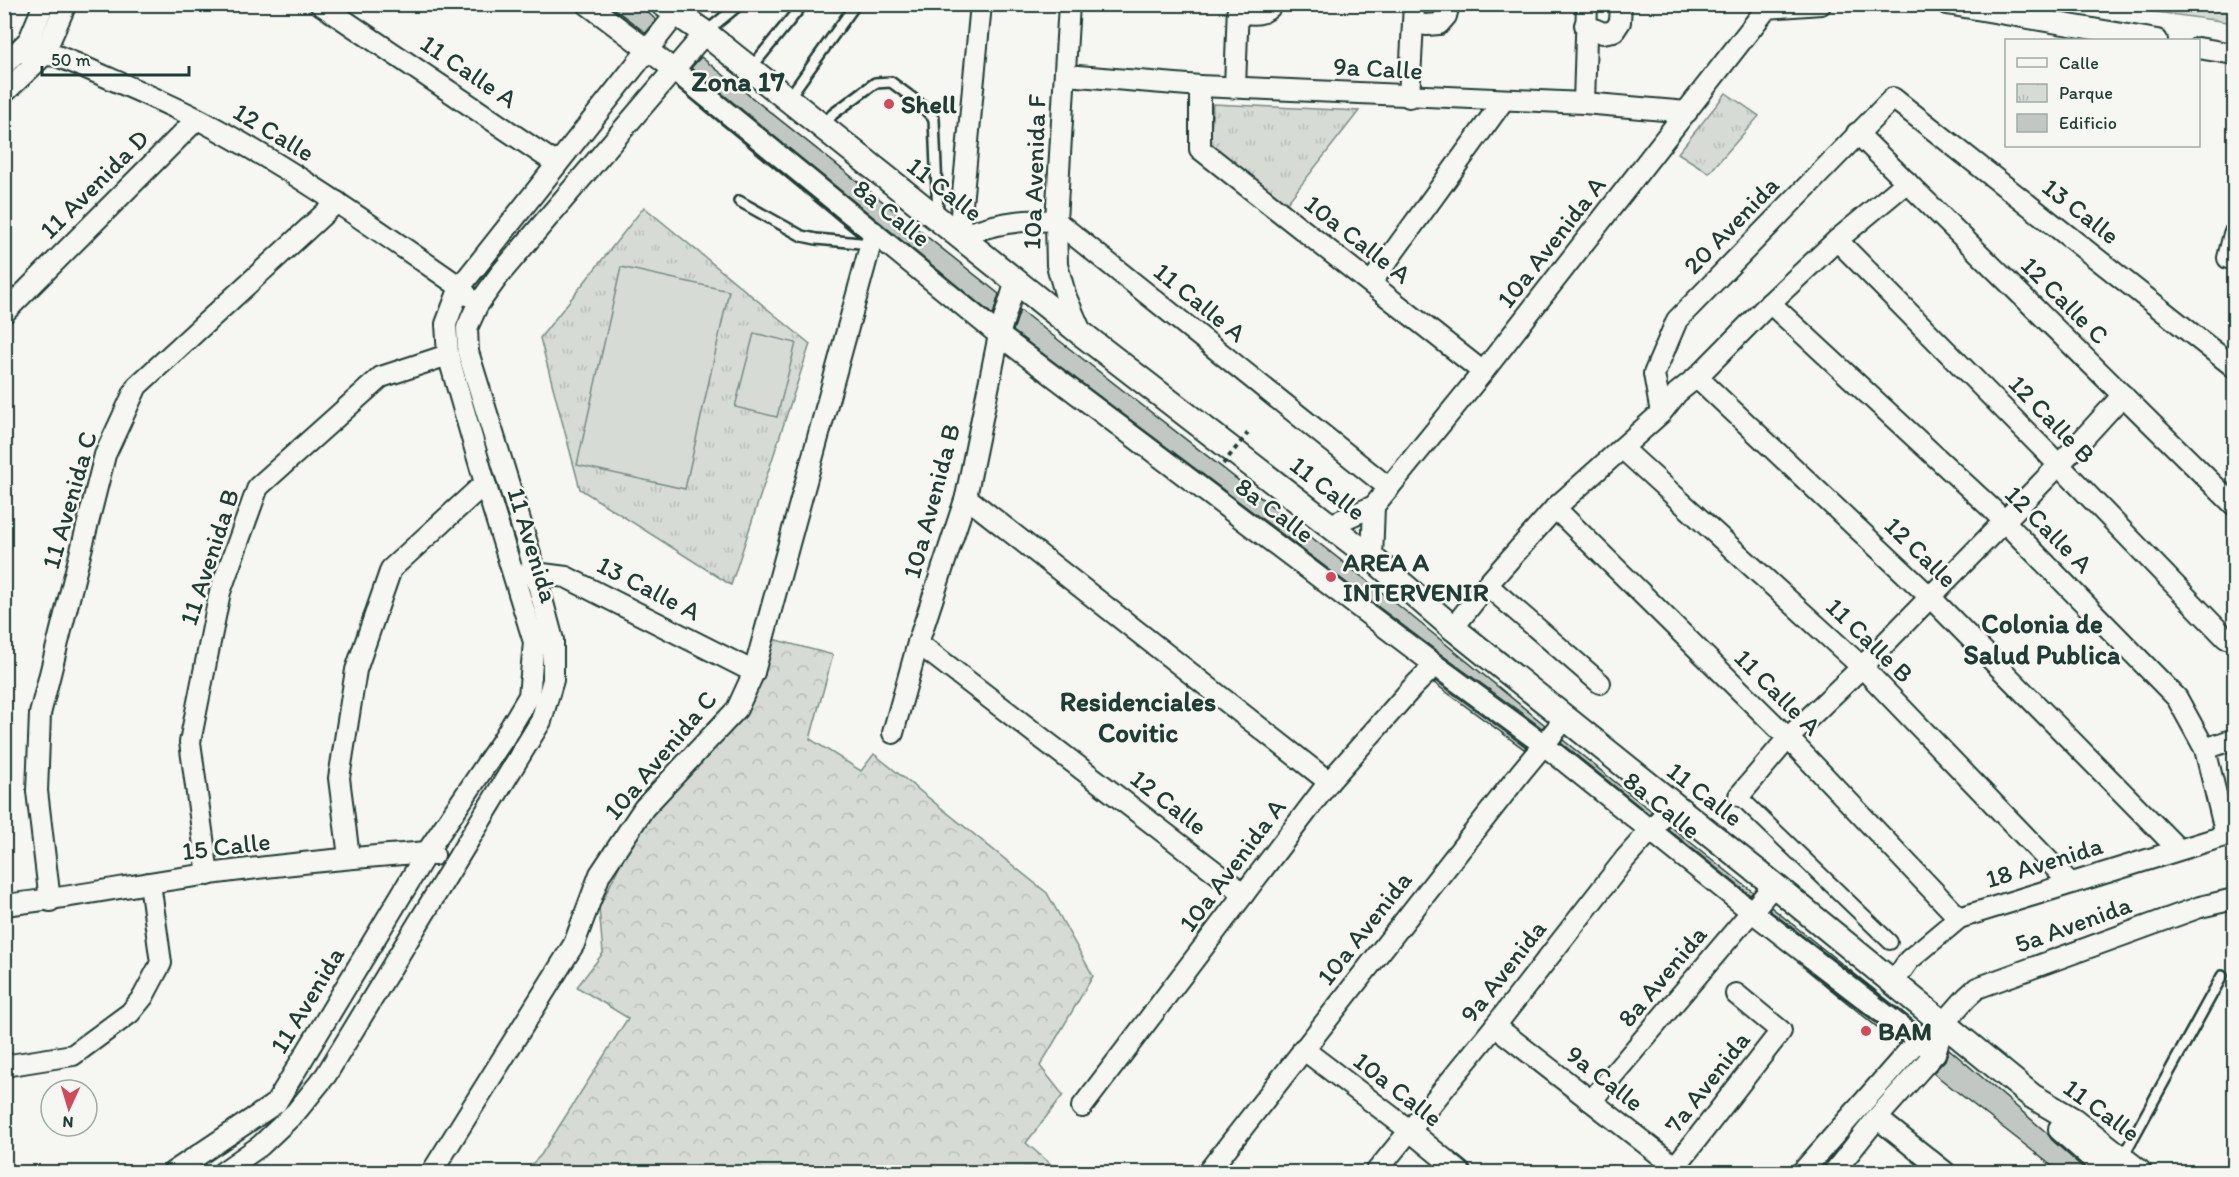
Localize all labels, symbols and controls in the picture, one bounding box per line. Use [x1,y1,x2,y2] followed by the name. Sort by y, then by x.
[415,27,524,115] street label: 11 Calle A
[42,39,189,77] scale bar
[2005,39,2200,147] legend
[51,49,91,71] text: 50 m
[1332,50,1424,86] street label: 9a Calle
[2059,52,2099,74] text: Calle
[691,64,785,98] district label: Zona 17
[2059,82,2113,104] text: Parque
[901,88,957,120] place label: Shell
[1015,93,1053,250] street label: 10a Avenida F
[228,95,320,169] street label: 12 Calle
[882,97,896,111] marker: Shell
[2059,112,2117,134] text: Edificio
[33,123,155,245] street label: 11 Avenida D
[901,150,989,228] street label: 11 Calle
[1490,169,1613,314] street label: 10a Avenida A
[1676,169,1786,281] street label: 20 Avenida
[2036,171,2126,251] street label: 13 Calle
[847,172,937,254] street label: 8a Calle
[1298,187,1418,291] street label: 10a Calle A
[2014,249,2116,351] street label: 12 Calle C
[1147,255,1253,349] street label: 11 Calle A
[2002,368,2102,470] street label: 12 Calle B
[895,420,967,582] street label: 10a Avenida B
[34,428,104,572] street label: 11 Avenida C
[1284,449,1372,527] street label: 11 Calle
[1229,470,1321,550] street label: 8a Calle
[1998,478,2100,580] street label: 12 Calle A
[500,483,566,607] street label: 11 Avenida
[172,485,246,629] street label: 11 Avenida B
[1878,510,1964,594] street label: 12 Calle
[1342,546,1488,608] place label: AREA A INTERVENIR
[592,548,706,628] street label: 13 Calle A
[1324,570,1338,584] marker: AREA A INTERVENIR
[1819,590,1921,690] street label: 11 Calle B
[1964,607,2121,671] district label: Colonia de Salud Publica
[1728,642,1828,742] street label: 11 Calle A
[597,684,723,826] street label: 10a Avenida C
[1060,685,1216,749] district label: Residenciales Covitic
[1661,755,1749,833] street label: 11 Calle
[1124,762,1214,842] street label: 12 Calle
[1617,764,1707,846] street label: 8a Calle
[1171,792,1293,938] street label: 10a Avenida A
[180,825,272,867] street label: 15 Calle
[1981,829,2107,895] street label: 18 Avenida
[1309,864,1419,992] street label: 10a Avenida
[2010,888,2136,960] street label: 5a Avenida
[1453,913,1553,1029] street label: 9a Avenida
[1610,918,1714,1033] street label: 8a Avenida
[263,940,352,1059] street label: 11 Avenida
[1878,1015,1932,1047] place label: BAM
[1657,1024,1757,1140] street label: 7a Avenida
[1859,1024,1873,1038] marker: BAM
[1560,1038,1650,1118] street label: 9a Calle
[1347,1044,1449,1134] street label: 10a Calle
[2057,1071,2147,1149] street label: 11 Calle
[39,1078,99,1138] north arrow
[62,1113,74,1132] text: N

